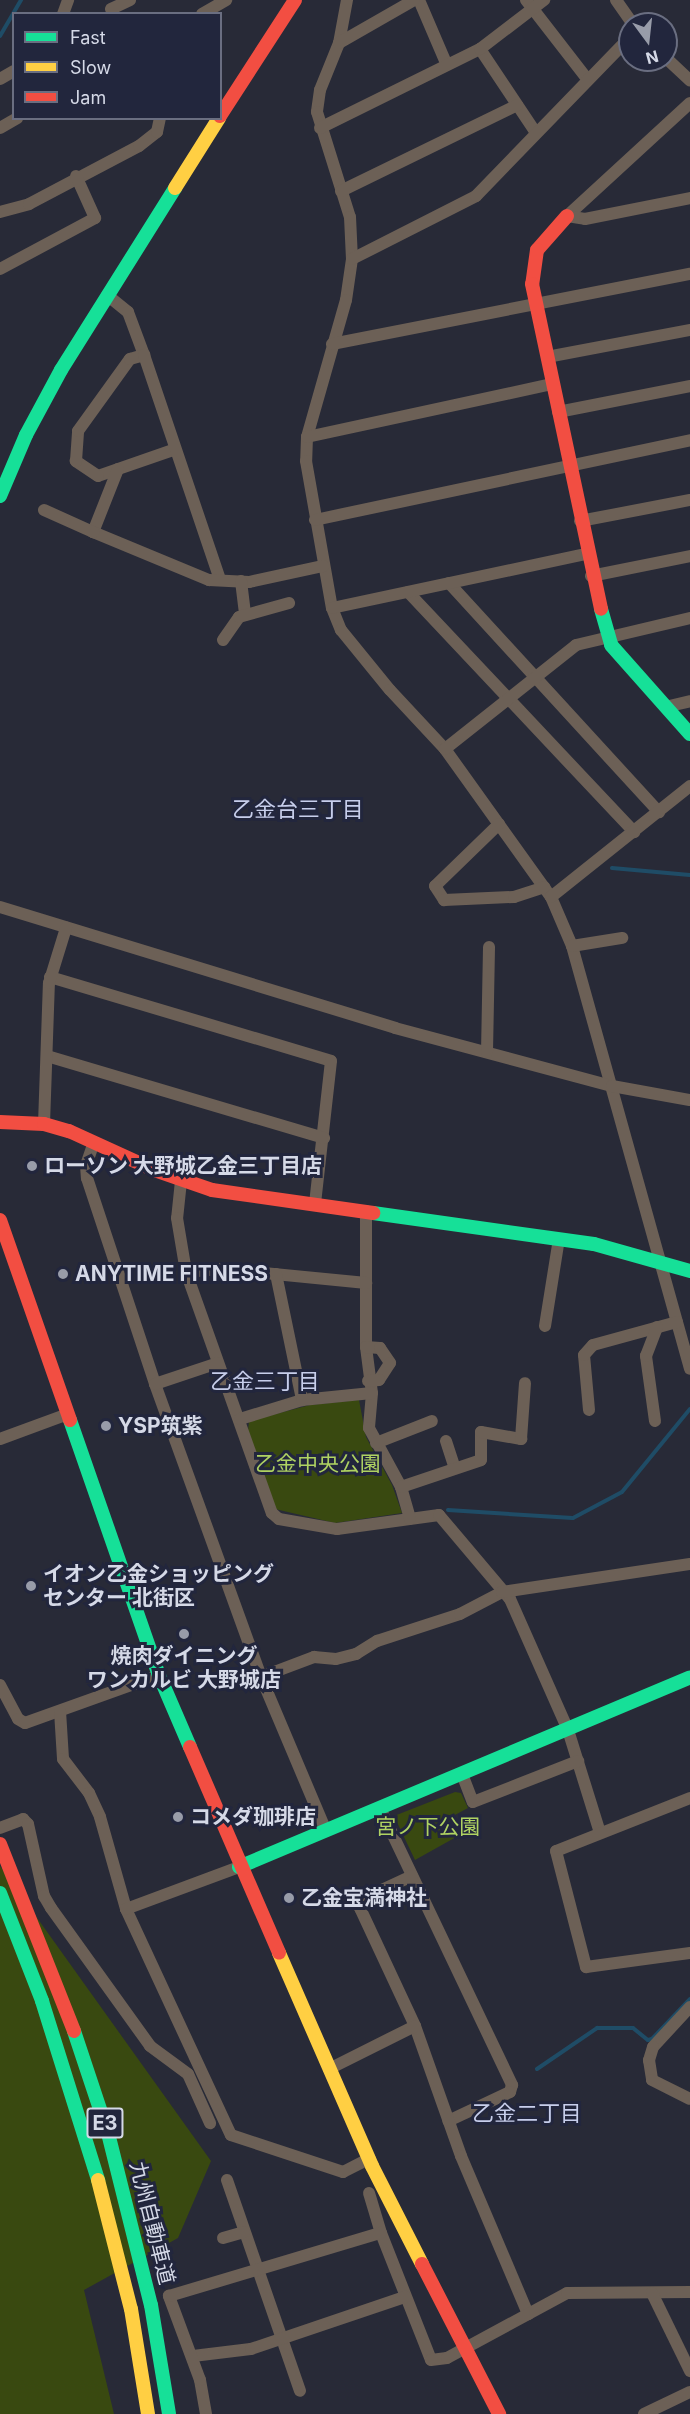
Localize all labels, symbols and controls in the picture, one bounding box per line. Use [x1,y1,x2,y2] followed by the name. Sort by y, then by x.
[12,12,222,120] legend
[618,12,678,72] north arrow
[70,27,106,48] text: Fast
[644,46,661,69] text: N
[70,57,111,78] text: Slow
[70,87,106,108] text: Jam
[232,797,364,823] district label: 乙金台三丁目
[44,1153,322,1179] place label: ローソン 大野城乙金三丁目店
[25,1159,39,1173] marker: ローソン 大野城乙金三丁目店
[75,1261,268,1287] place label: ANYTIME FITNESS
[56,1267,70,1281] marker: ANYTIME FITNESS
[210,1369,320,1395] district label: 乙金三丁目
[118,1413,203,1439] place label: YSP筑紫
[99,1419,113,1433] marker: YSP筑紫
[255,1451,381,1477] park label: 乙金中央公園
[43,1561,274,1611] place label: イオン乙金ショッピング センター 北街区
[24,1579,38,1593] marker: イオン乙金ショッピング センター 北街区
[177,1627,191,1641] marker: 焼肉ダイニング ワンカルビ 大野城店
[87,1643,281,1693] place label: 焼肉ダイニング ワンカルビ 大野城店
[190,1804,316,1830] place label: コメダ珈琲店
[171,1810,185,1824] marker: コメダ珈琲店
[376,1814,480,1840] park label: 宮ノ下公園
[301,1885,427,1911] place label: 乙金宝満神社
[282,1891,296,1905] marker: 乙金宝満神社
[472,2101,582,2127] district label: 乙金二丁目
[86,2106,124,2140] road number: E3
[125,2159,179,2287] street label: 九州自動車道

